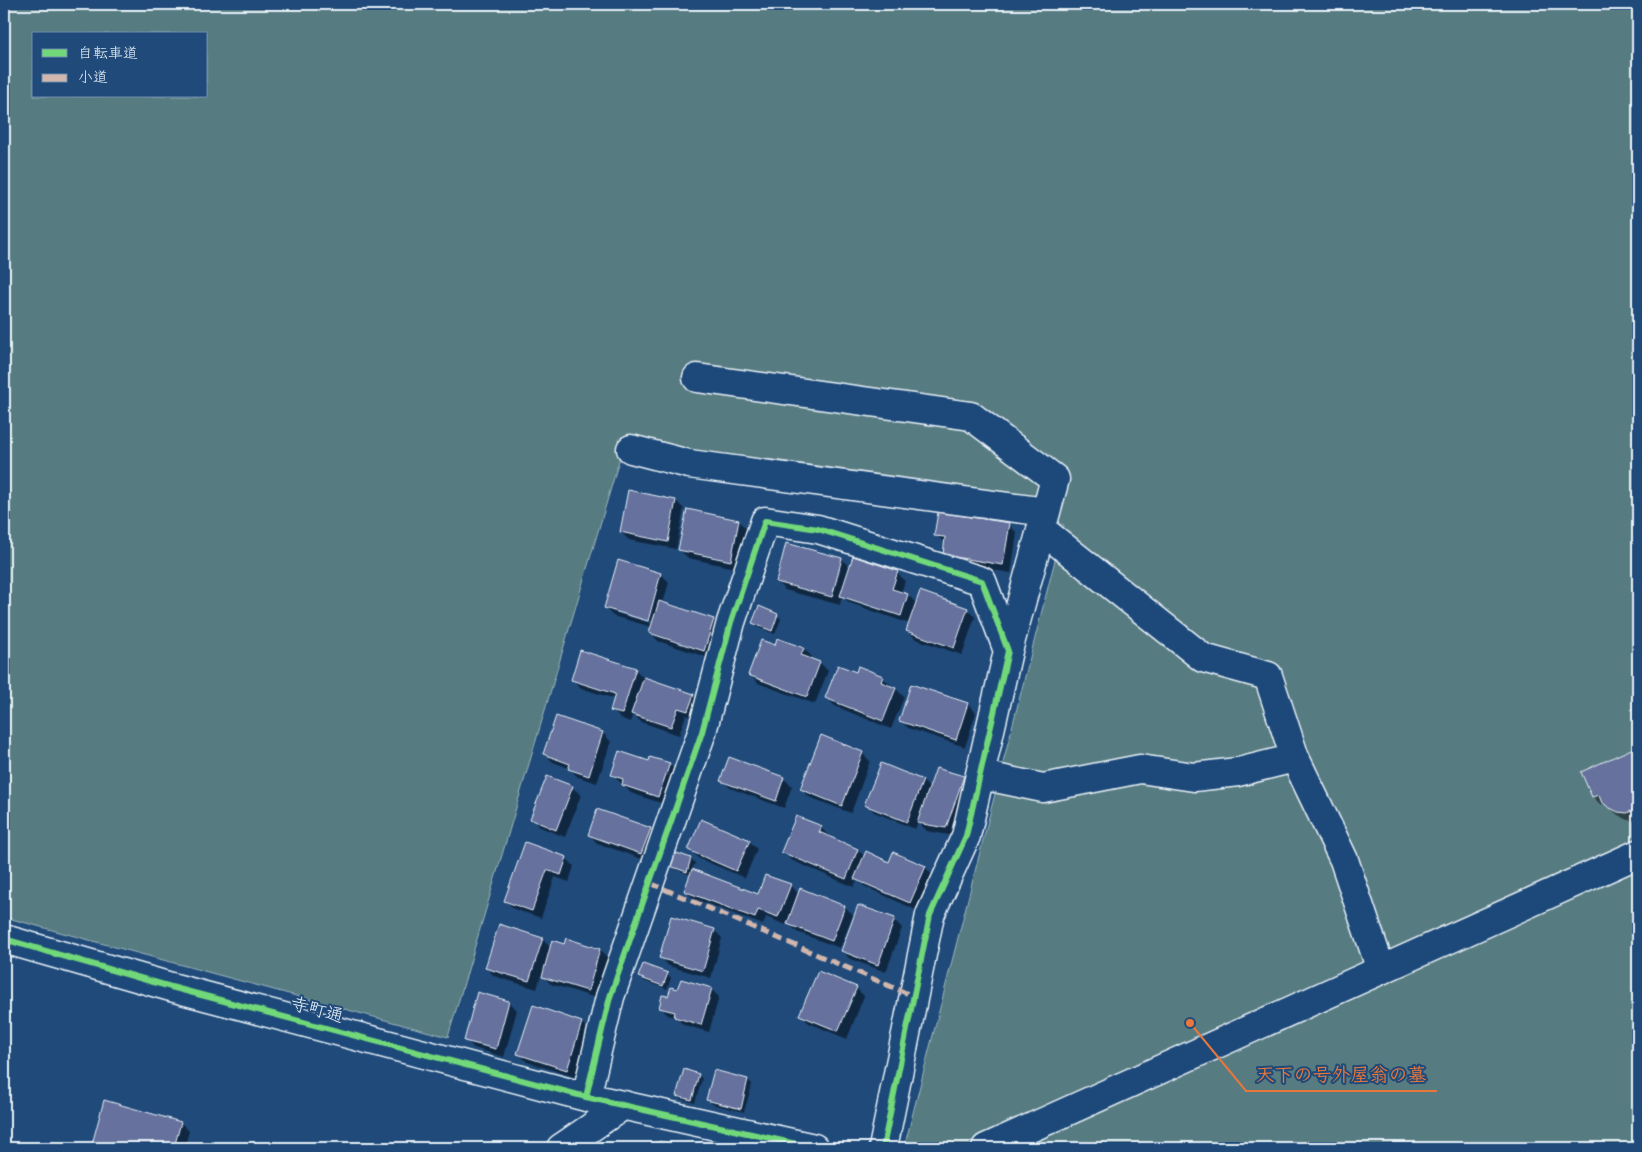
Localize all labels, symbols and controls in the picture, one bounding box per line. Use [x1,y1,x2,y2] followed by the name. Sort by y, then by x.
[32,32,208,98] legend
[78,44,138,63] text: 自転車道
[78,68,108,87] text: 小道
[288,992,346,1028] street label: 寺町通
[1246,1057,1437,1091] callout: 天下の号外屋翁の墓
[1255,1063,1427,1087] text: 天下の号外屋翁の墓

